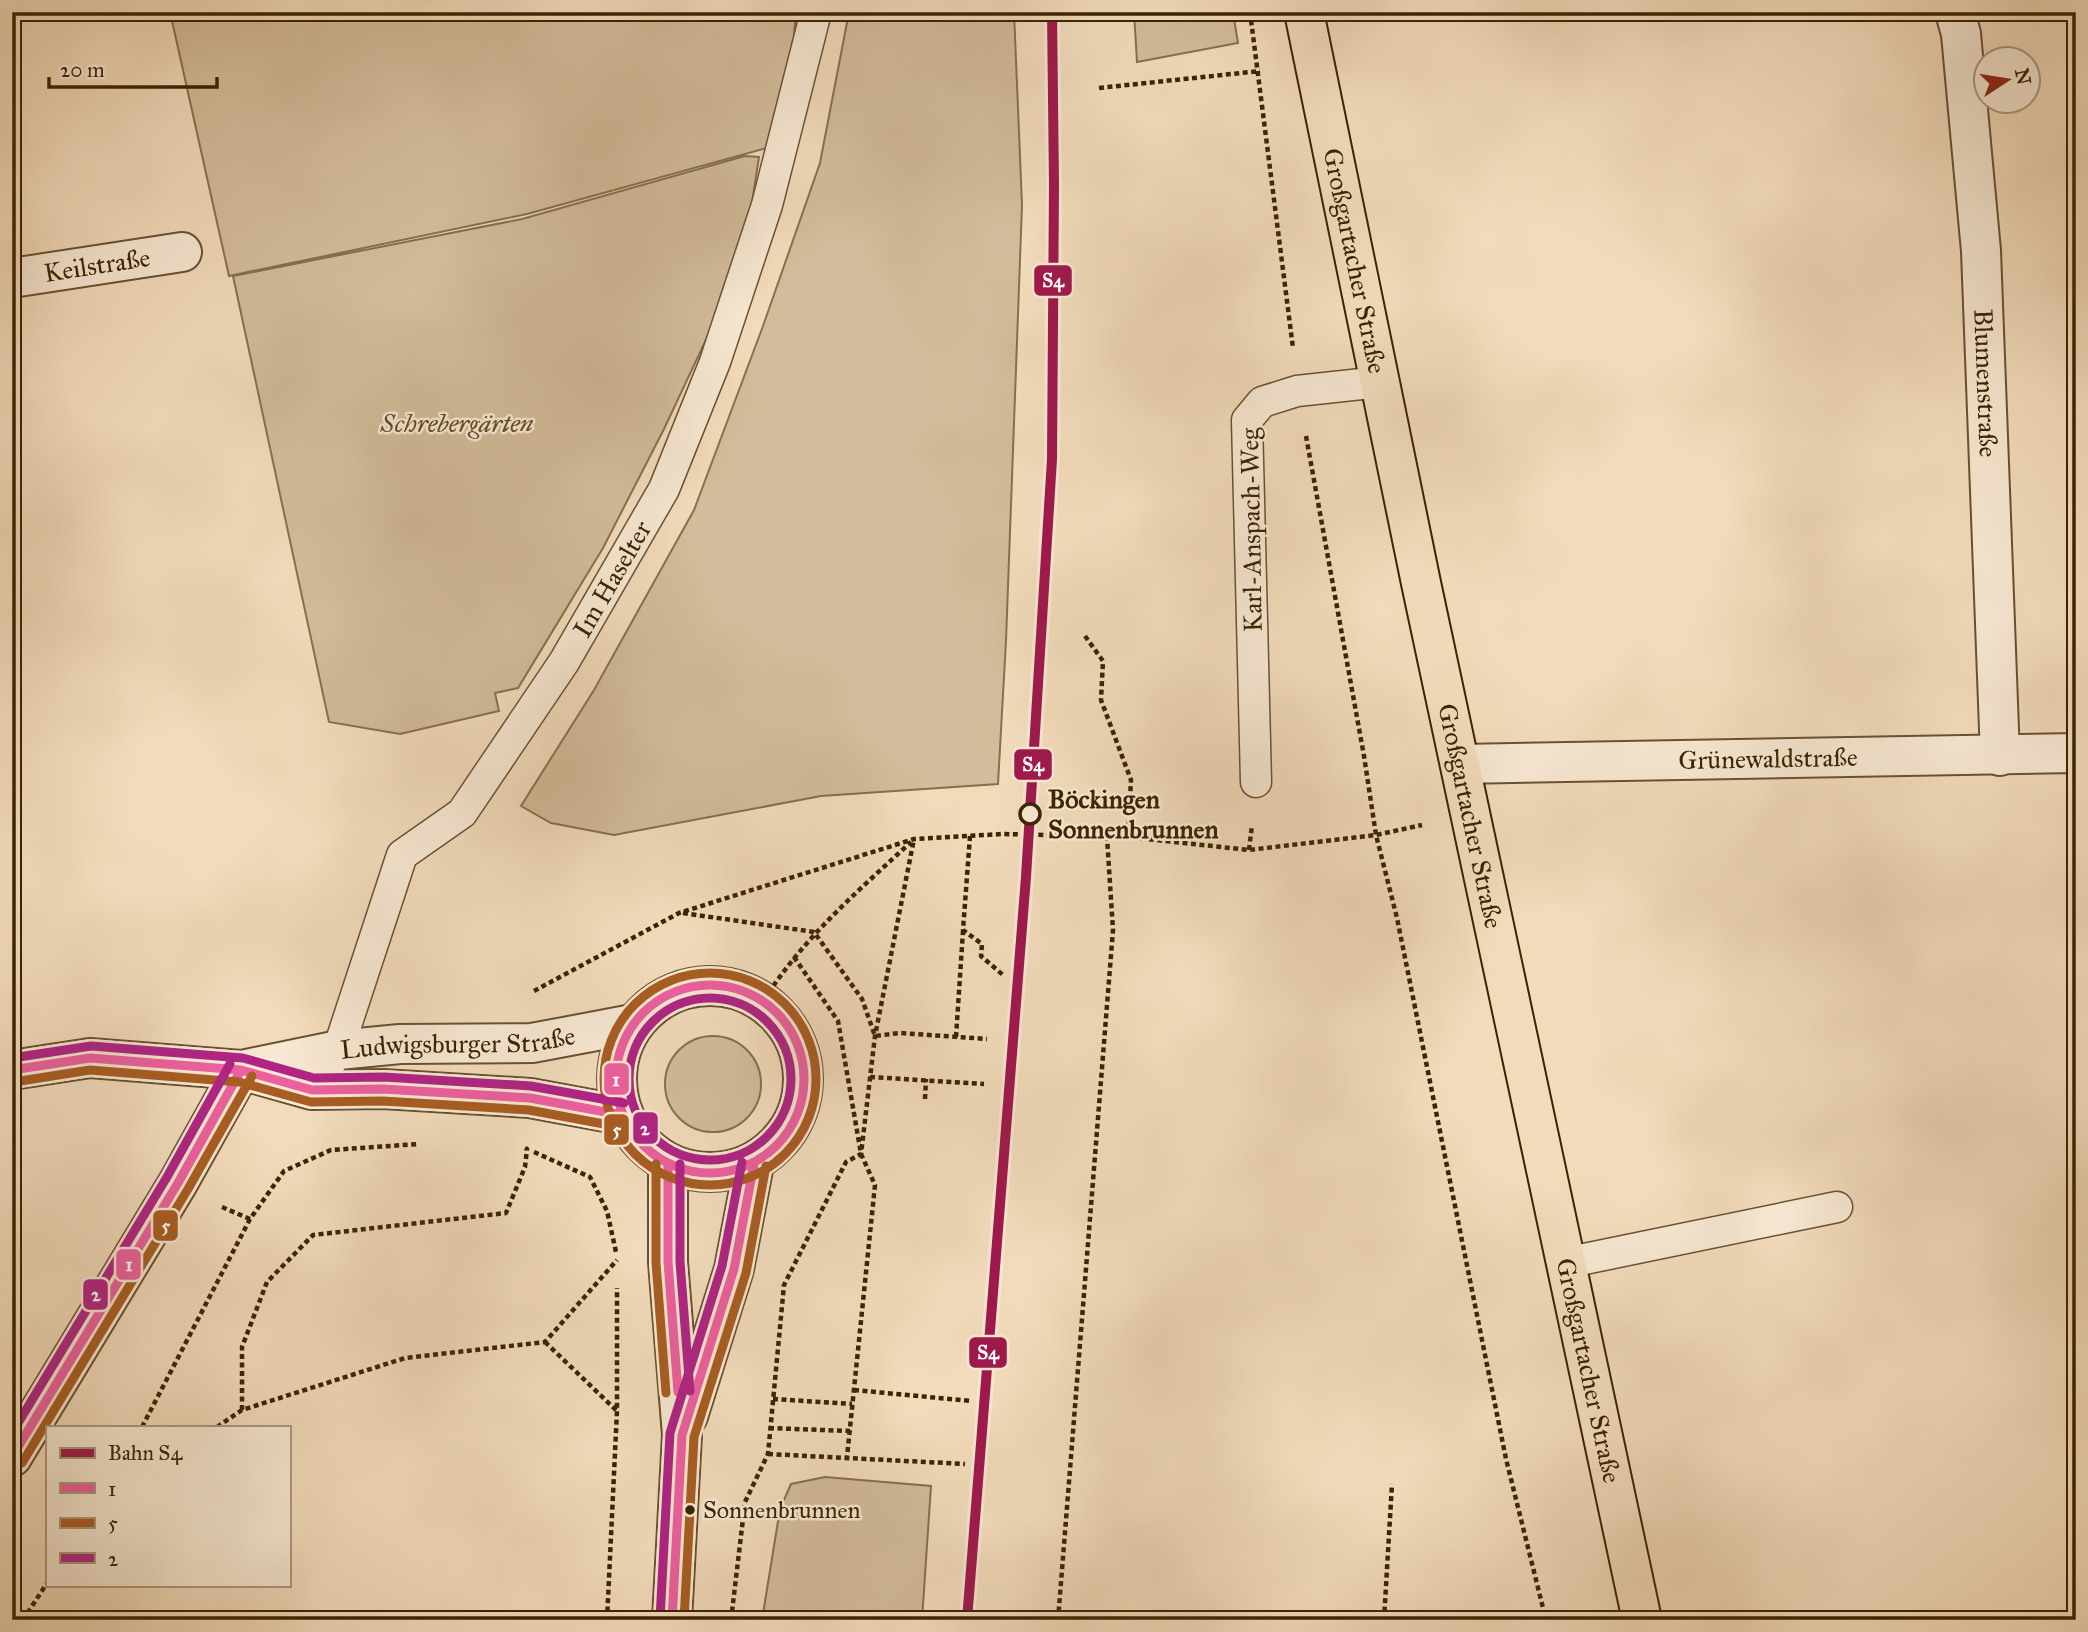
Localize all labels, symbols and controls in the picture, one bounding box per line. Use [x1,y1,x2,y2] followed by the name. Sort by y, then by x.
[49,46,217,90] scale bar
[1972,46,2042,116] north arrow
[60,57,105,83] text: 20 m
[2010,66,2036,87] text: N
[1316,145,1394,376] street label: Großgartacher Straße
[42,241,152,289] street label: Keilstraße
[1033,264,1073,297] line badge: S4
[1042,269,1065,293] text: S4
[1967,308,2005,458] street label: Blumenstraße
[380,407,534,439] park label: Schrebergärten
[1233,427,1269,633] street label: Karl-Anspach-Weg
[566,515,658,643] street label: Im Haselter
[1431,700,1510,931] street label: Großgartacher Straße
[1678,741,1858,776] street label: Grünewaldstraße
[1013,748,1053,781] line badge: S4
[1022,753,1045,777] text: S4
[1048,783,1219,845] place label: Böckingen Sonnenbrunnen
[1019,803,1041,825] marker: Böckingen Sonnenbrunnen
[339,1019,578,1066] street label: Ludwigsburger Straße
[603,1062,630,1096] line badge: 1
[612,1068,620,1091] text: 1
[632,1111,659,1145] line badge: 2
[603,1113,630,1146] line badge: 5
[640,1117,650,1140] text: 2
[613,1118,622,1141] text: 5
[152,1209,179,1242] line badge: 5
[162,1214,171,1237] text: 5
[115,1248,142,1281] line badge: 1
[125,1253,133,1276] text: 1
[1549,1255,1628,1486] street label: Großgartacher Straße
[82,1278,109,1311] line badge: 2
[91,1283,101,1306] text: 2
[968,1336,1008,1369] line badge: S4
[977,1341,1000,1365] text: S4
[46,1426,290,1586] legend
[108,1440,183,1466] text: Bahn S4
[108,1476,116,1502] text: 1
[703,1495,860,1525] place label: Sonnenbrunnen
[683,1503,697,1517] marker: Sonnenbrunnen
[108,1510,118,1536] text: 5
[108,1546,119,1572] text: 2

